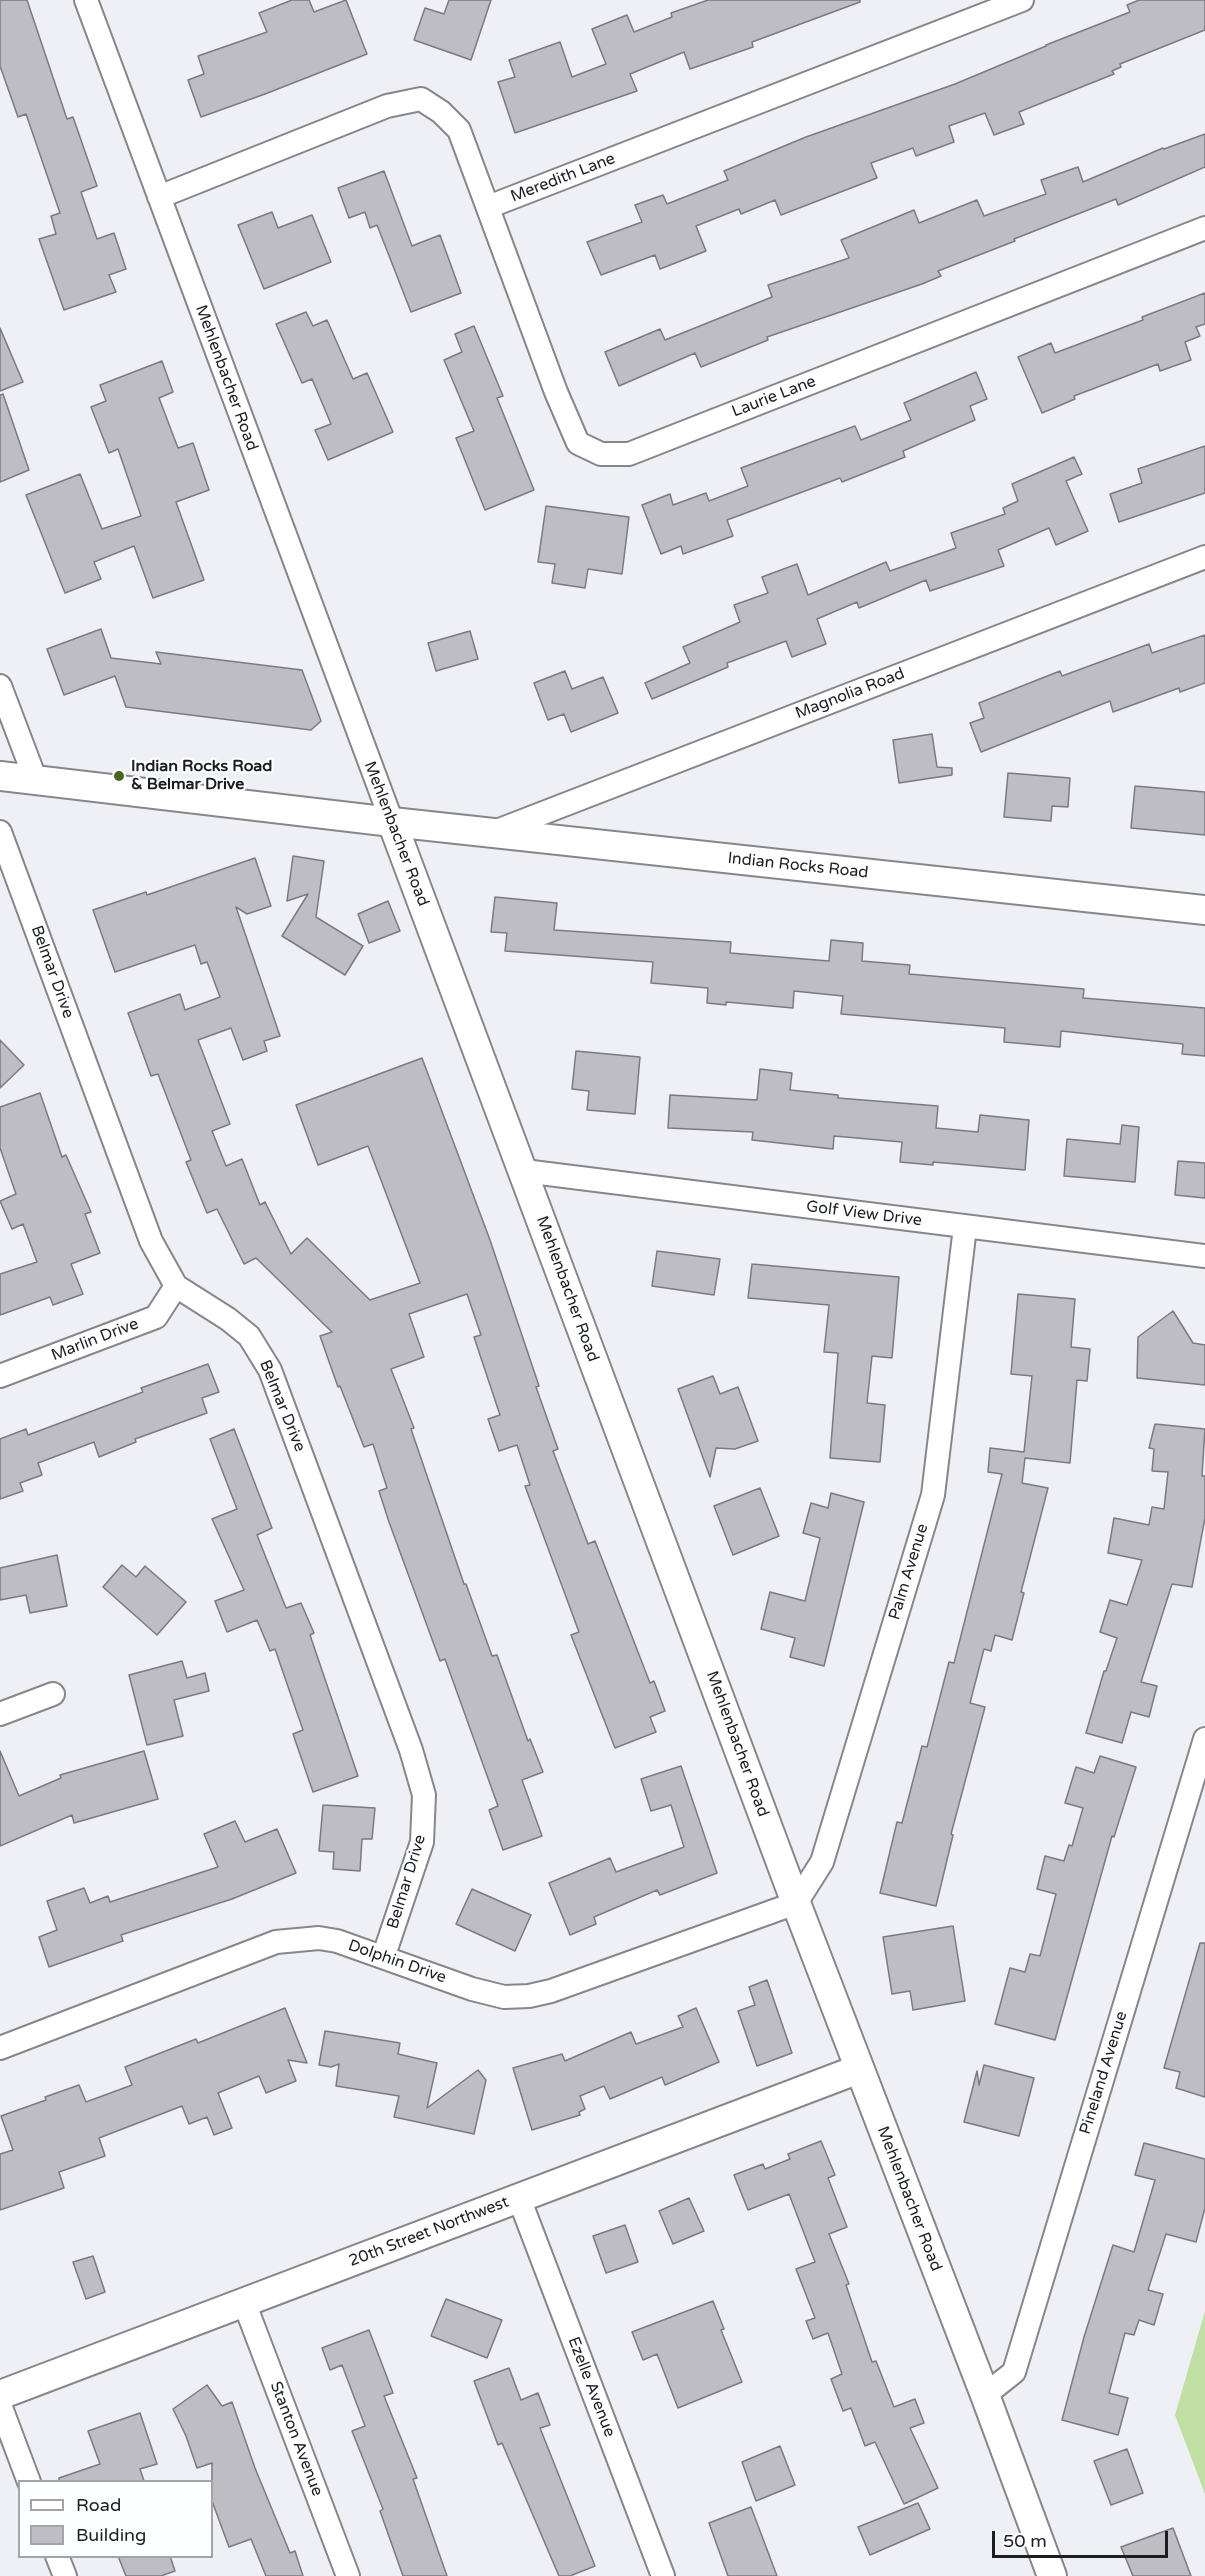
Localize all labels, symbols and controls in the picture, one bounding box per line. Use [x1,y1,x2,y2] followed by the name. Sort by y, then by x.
[508,149,618,207] street label: Meredith Lane
[191,302,261,454] street label: Mehlenbacher Road
[729,372,819,422] street label: Laurie Lane
[793,664,907,724] street label: Magnolia Road
[131,757,272,795] place label: Indian Rocks Road & Belmar Drive
[359,759,433,909] street label: Mehlenbacher Road
[112,769,126,783] marker: Indian Rocks Road & Belmar Drive
[727,849,869,883] street label: Indian Rocks Road
[26,923,78,1021] street label: Belmar Drive
[805,1197,923,1231] street label: Golf View Drive
[532,1213,602,1365] street label: Mehlenbacher Road
[49,1315,141,1365] street label: Marlin Drive
[255,1357,309,1455] street label: Belmar Drive
[885,1522,933,1622] street label: Palm Avenue
[702,1668,772,1820] street label: Mehlenbacher Road
[384,1833,430,1931] street label: Belmar Drive
[345,1936,449,1988] street label: Dolphin Drive
[1076,2009,1132,2137] street label: Pineland Avenue
[872,2124,946,2274] street label: Mehlenbacher Road
[346,2193,512,2271] street label: 20th Street Northwest
[563,2334,619,2440] street label: Ezelle Avenue
[265,2379,327,2499] street label: Stanton Avenue
[18,2480,213,2558] legend
[76,2494,121,2516] text: Road
[995,2519,1170,2557] scale bar
[76,2524,146,2546] text: Building
[1003,2530,1047,2552] text: 50 m

